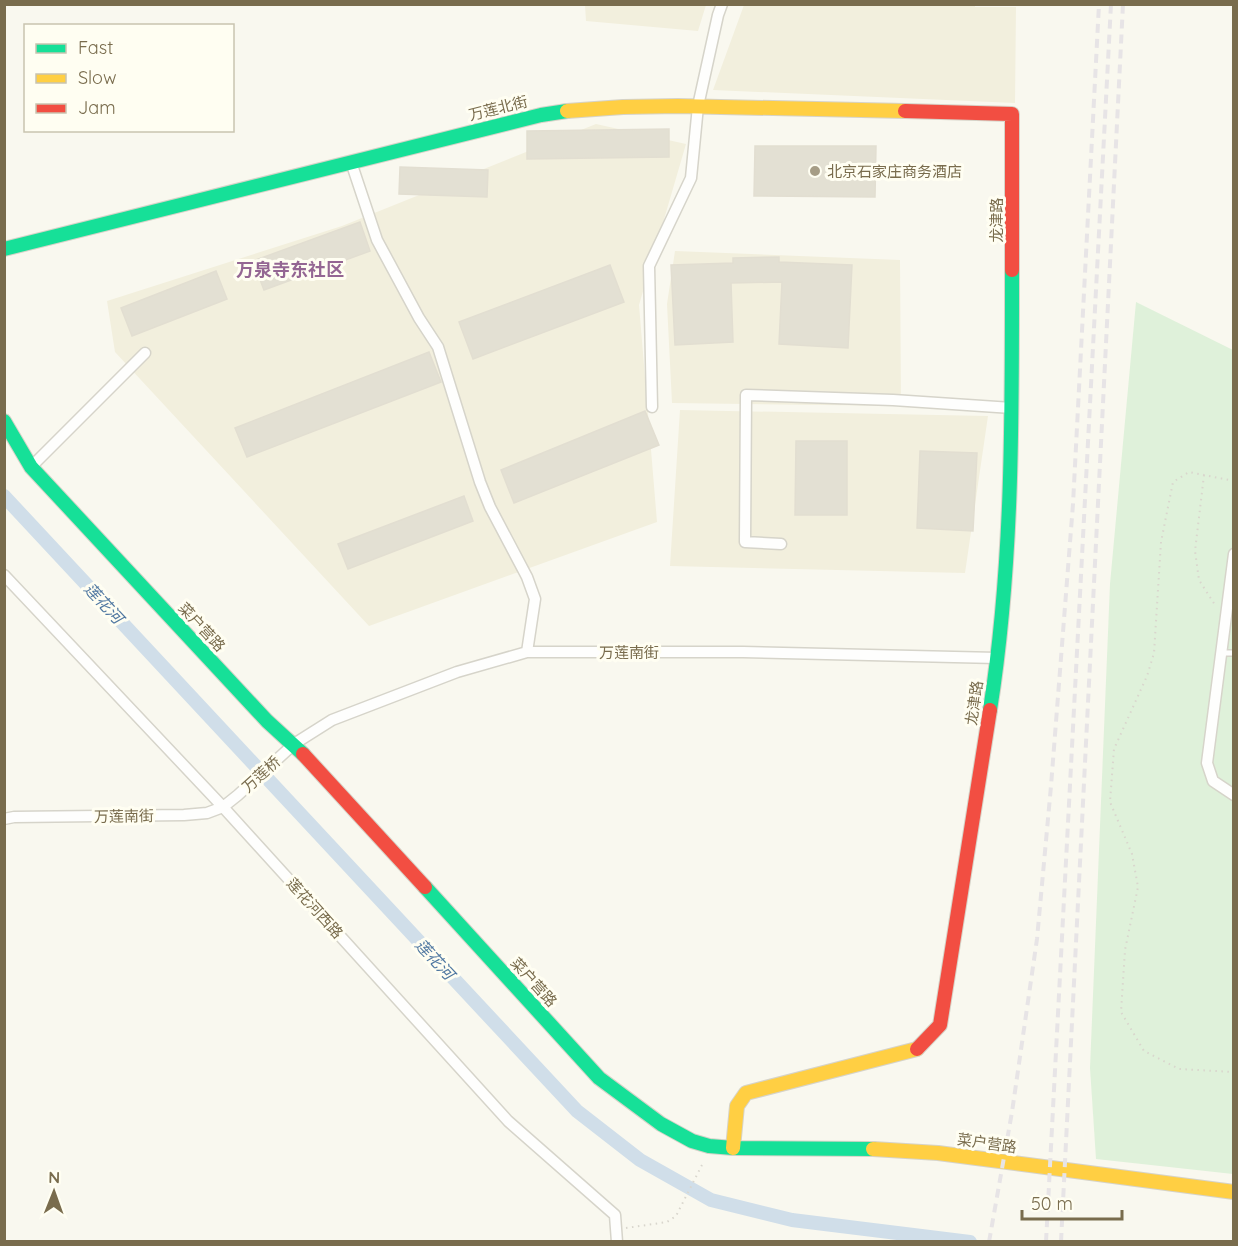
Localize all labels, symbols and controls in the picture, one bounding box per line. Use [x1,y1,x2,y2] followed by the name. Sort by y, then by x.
[24,24,234,132] legend
[78,36,113,59] text: Fast
[78,66,116,89] text: Slow
[467,92,529,124] street label: 万莲北街
[78,96,116,119] text: Jam
[827,162,962,181] place label: 北京石家庄商务酒店
[808,164,822,178] marker: 北京石家庄商务酒店
[987,197,1006,243] street label: 龙津路
[236,258,344,281] district label: 万泉寺东社区
[80,579,130,630] water label: 莲花河
[175,599,229,655] street label: 菜户营路
[599,643,659,662] street label: 万莲南街
[961,679,987,727] street label: 龙津路
[238,752,284,796] street label: 万莲桥
[94,806,154,826] street label: 万莲南街
[283,874,347,942] street label: 莲花河西路
[411,935,461,986] water label: 莲花河
[507,953,561,1011] street label: 菜户营路
[956,1129,1018,1157] street label: 菜户营路
[24,1162,84,1222] north arrow
[48,1167,60,1187] text: N
[1022,1183,1122,1221] scale bar
[1031,1192,1073,1215] text: 50 m

